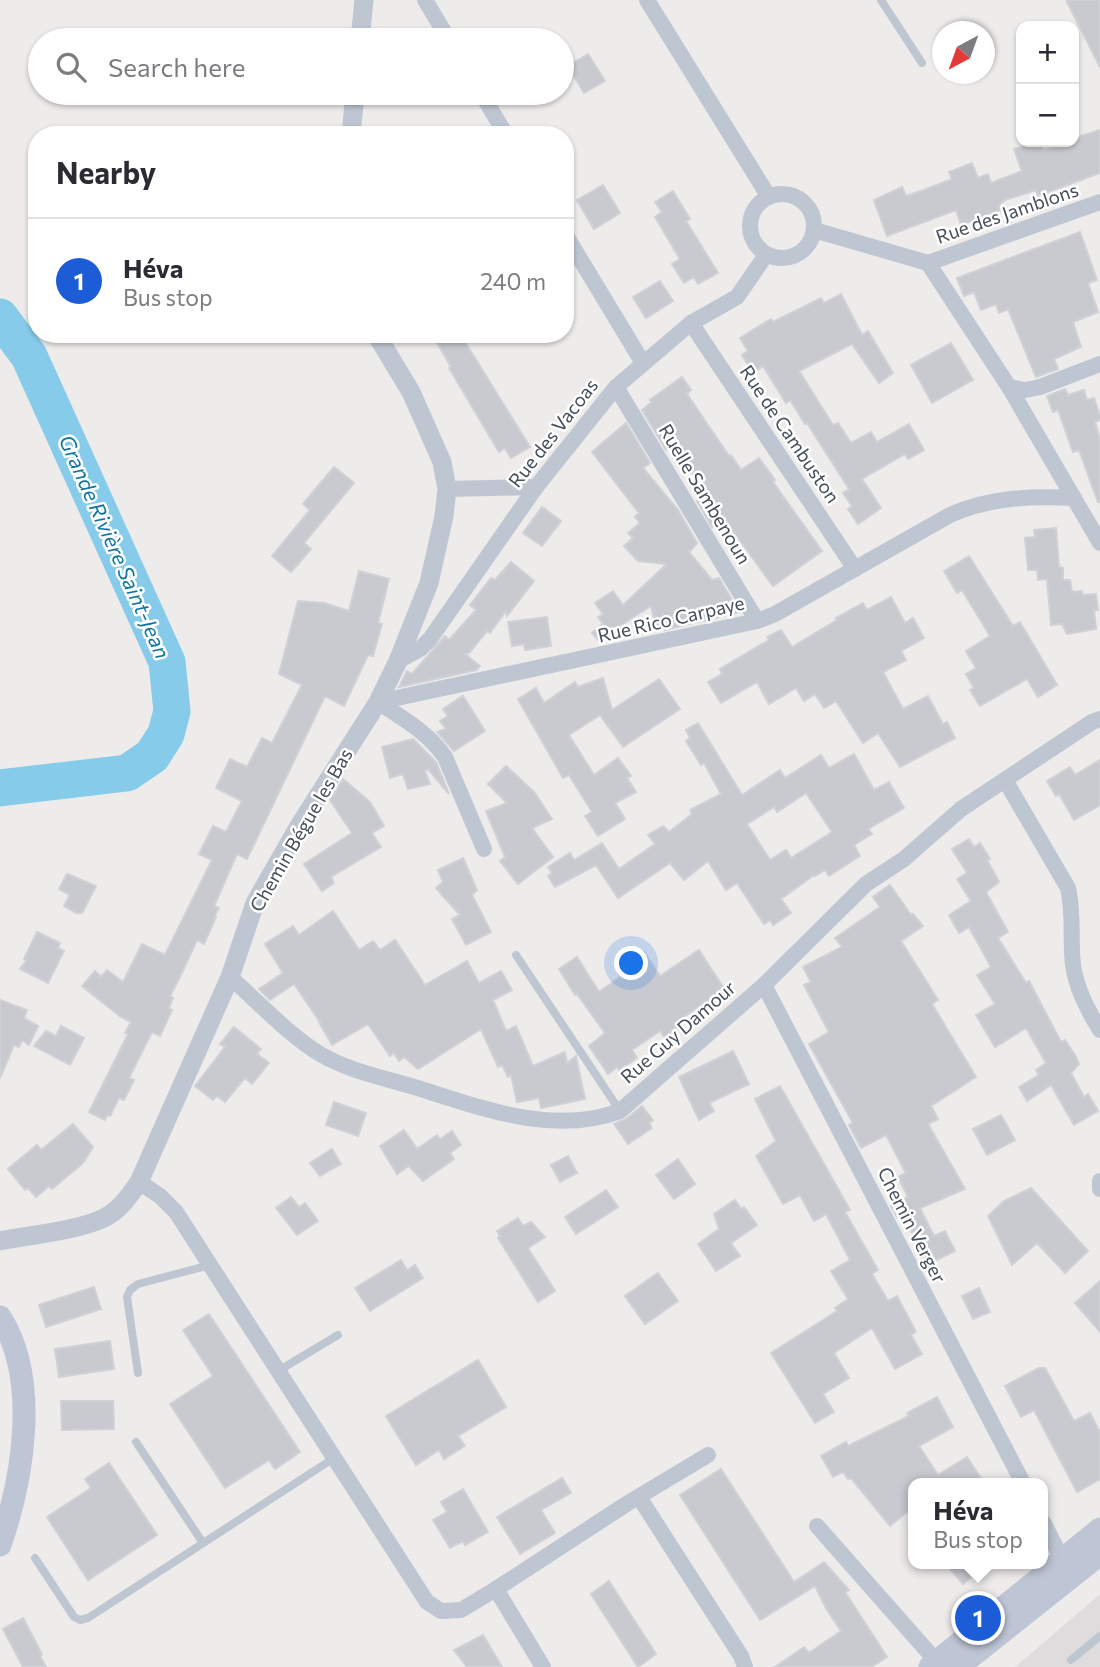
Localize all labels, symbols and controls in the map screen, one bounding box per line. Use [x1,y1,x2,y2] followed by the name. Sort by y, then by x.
[932,21,995,84] north arrow
[1016,21,1079,147] map controls
[1016,21,1079,84] button: +
[28,28,574,105] search box
[52,48,90,86] icon: search
[108,51,246,82] text: Search here
[1016,84,1079,147] button: −
[56,153,156,190] text: Nearby
[933,177,1081,248] street label: Rue des Jamblons
[123,252,183,283] text: Héva
[74,267,84,295] text: 1
[480,267,546,295] text: 240 m
[123,283,213,311] text: Bus stop
[736,360,845,507] street label: Rue de Cambuston
[503,374,602,492] street label: Rue des Vacoas
[655,420,756,568] street label: Ruelle Sambenoun
[55,431,176,662] water label: Grande Rivière Saint-Jean
[595,590,747,647] street label: Rue Rico Carpaye
[244,744,357,915] street label: Chemin Bégue les Bas
[614,946,648,980] your location
[615,975,740,1088] street label: Rue Guy Damour
[873,1163,952,1287] street label: Chemin Verger
[908,1478,1048,1569] popup
[933,1494,994,1525] text: Héva
[933,1525,1023,1553] text: Bus stop
[955,1592,1001,1644] pin: 1

